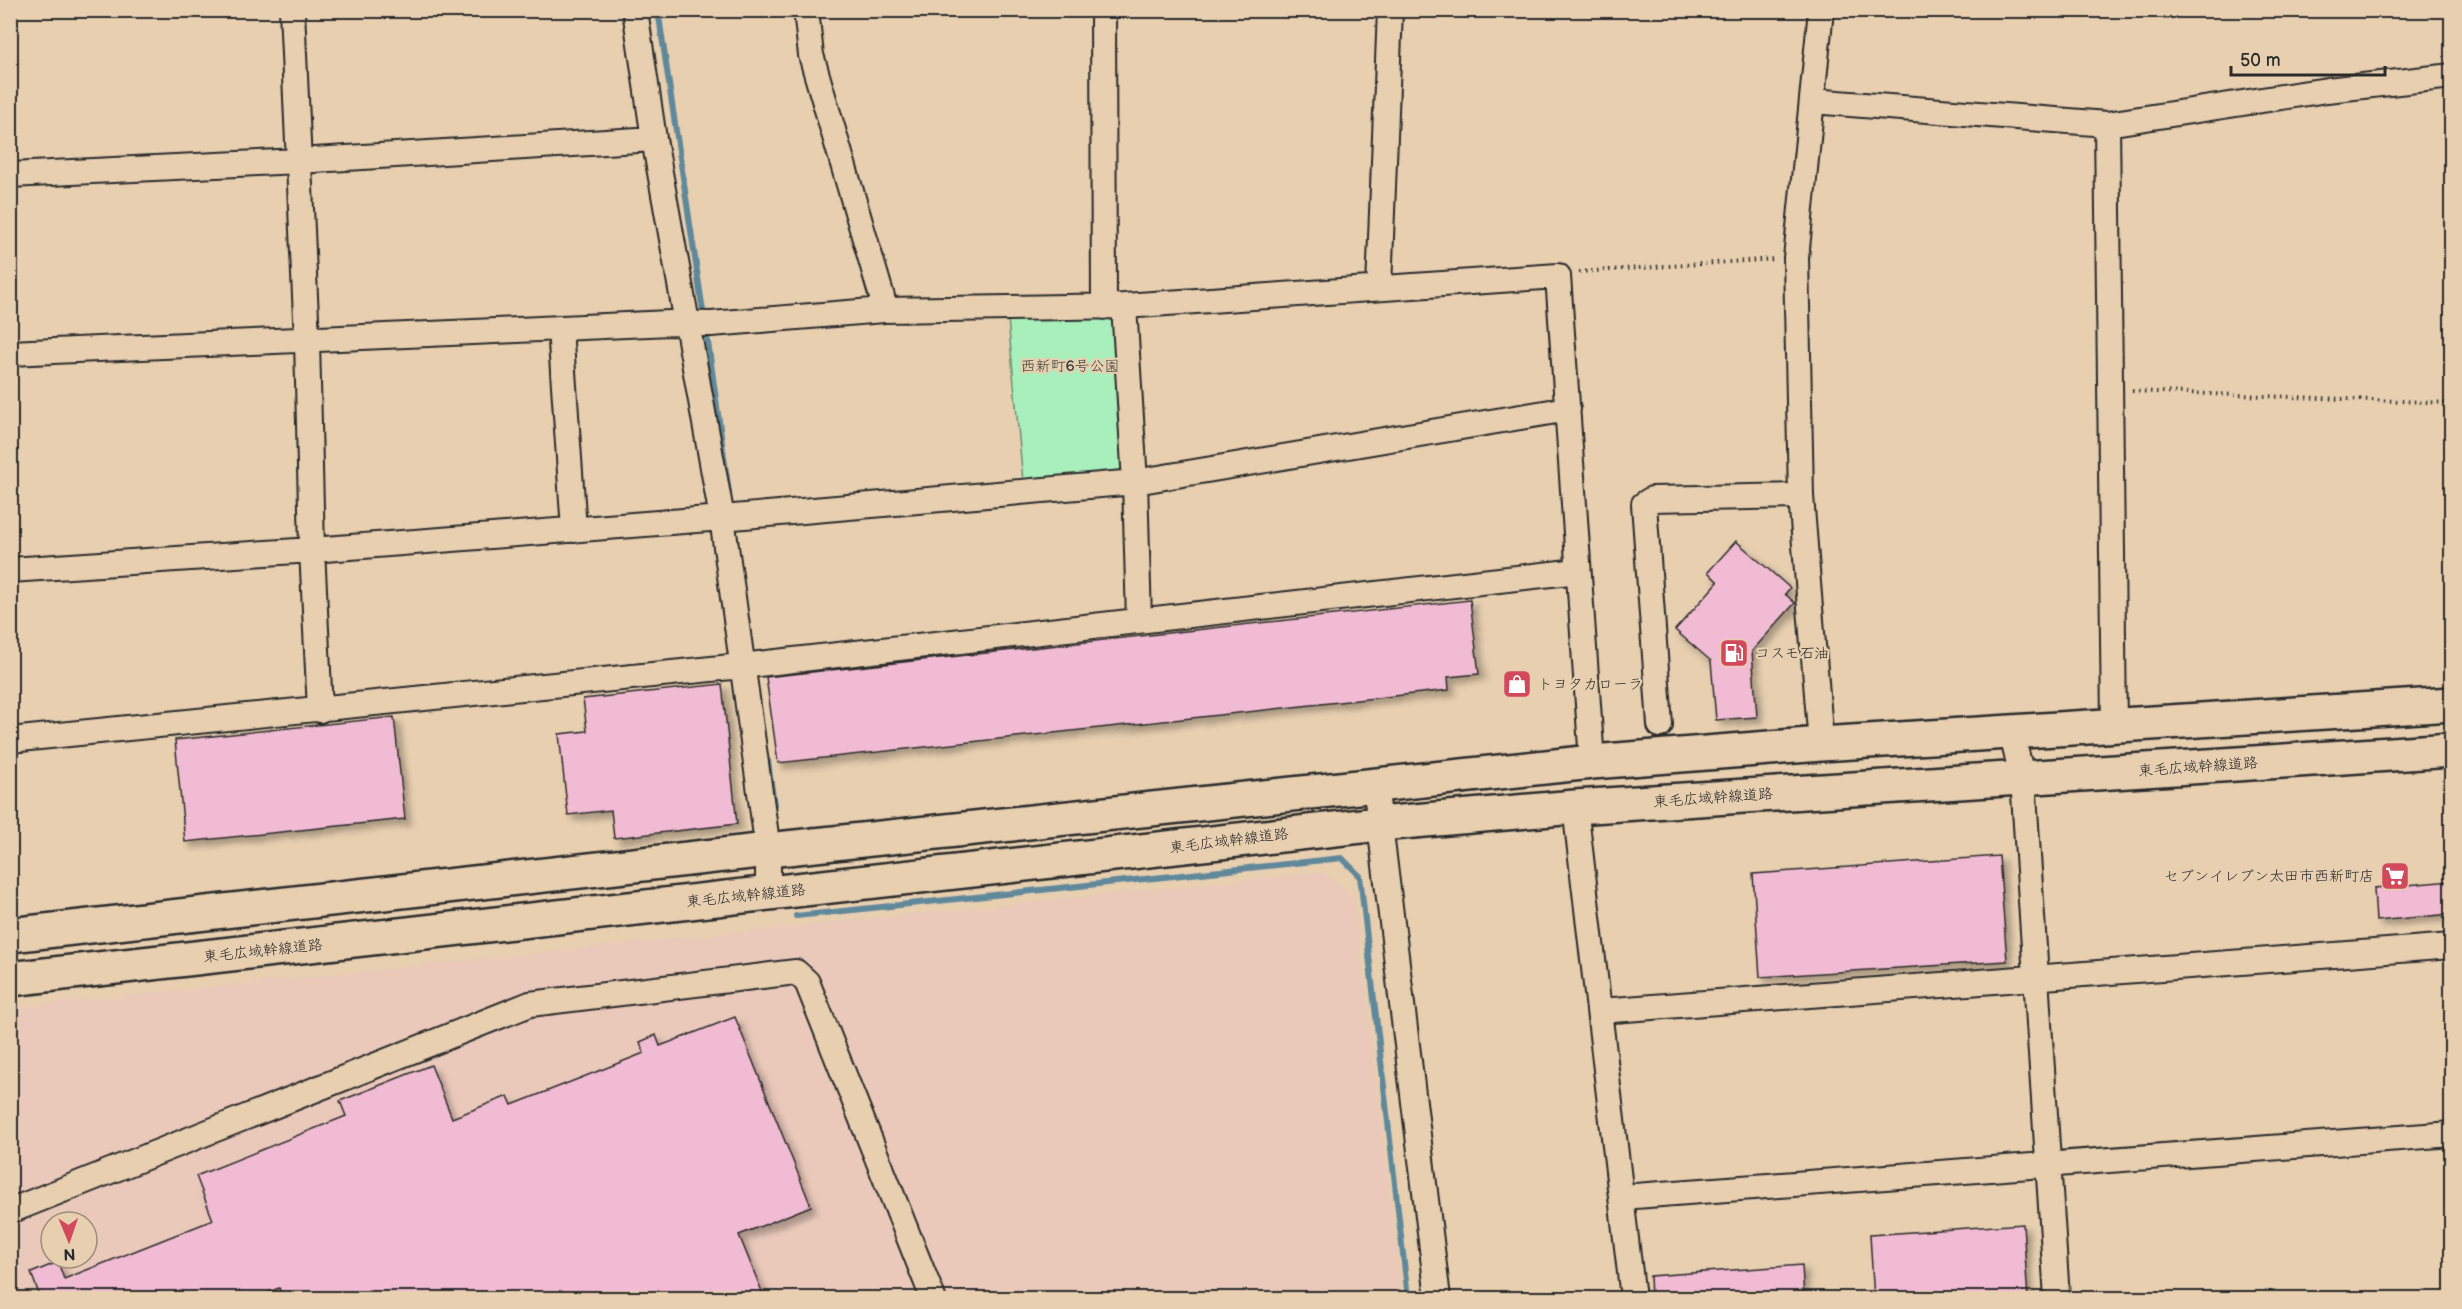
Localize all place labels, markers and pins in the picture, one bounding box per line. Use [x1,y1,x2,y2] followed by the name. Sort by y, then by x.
[1718,637,1750,669] fuel station icon: コスモ石油
[1755,644,1829,663] place label: コスモ石油
[1501,668,1533,700] shop icon: トヨタカローラ
[1538,675,1643,694] place label: トヨタカローラ
[2379,860,2411,892] supermarket icon: セブンイレブン太田市西新町店
[2164,867,2374,886] place label: セブンイレブン太田市西新町店

